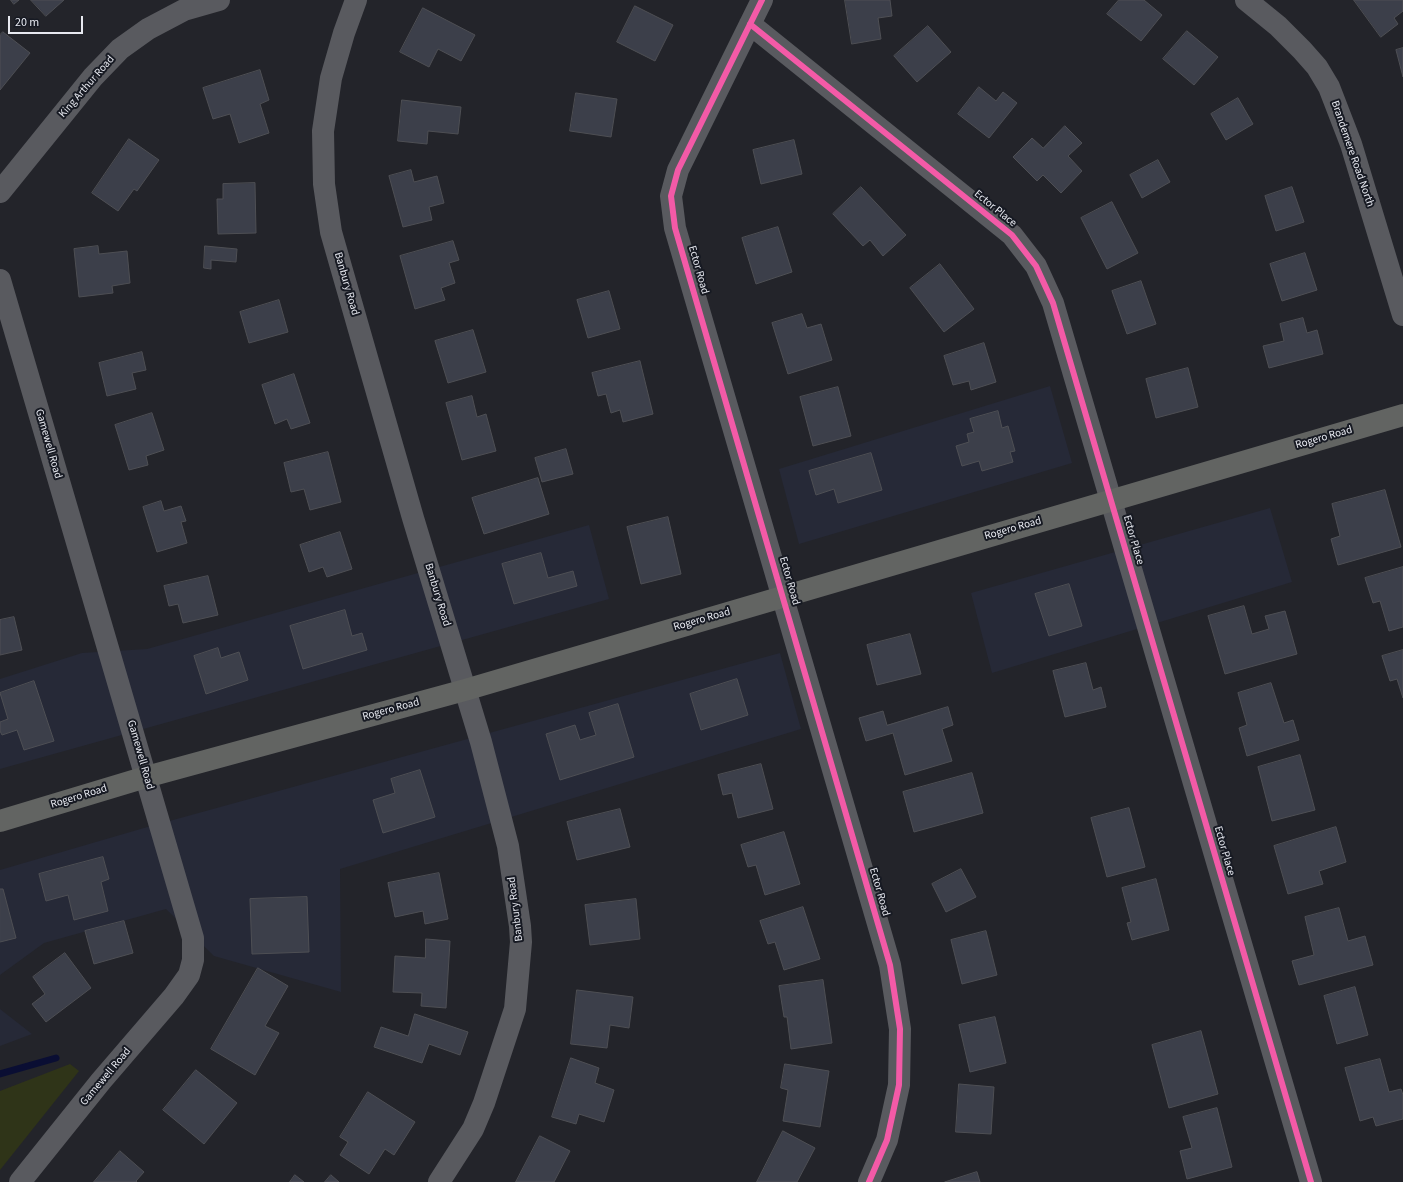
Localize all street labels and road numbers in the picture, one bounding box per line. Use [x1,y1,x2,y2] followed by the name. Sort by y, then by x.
[56,53,118,121] street label: King Arthur Road
[1328,99,1376,209] street label: Brandemere Road North
[971,188,1019,230] street label: Ector Place
[685,244,711,296] street label: Ector Road
[331,251,361,317] street label: Banbury Road
[32,408,64,480] street label: Gamewell Road
[1294,424,1354,452] street label: Rogero Road
[1120,514,1146,566] street label: Ector Place
[983,515,1043,543] street label: Rogero Road
[776,555,802,607] street label: Ector Road
[421,562,453,628] street label: Banbury Road
[672,606,732,634] street label: Rogero Road
[361,696,421,724] street label: Rogero Road
[124,719,156,791] street label: Gamewell Road
[49,782,109,812] street label: Rogero Road
[1211,825,1237,877] street label: Ector Place
[866,866,892,918] street label: Ector Road
[505,876,527,942] street label: Banbury Road
[78,1045,134,1109] street label: Gamewell Road

